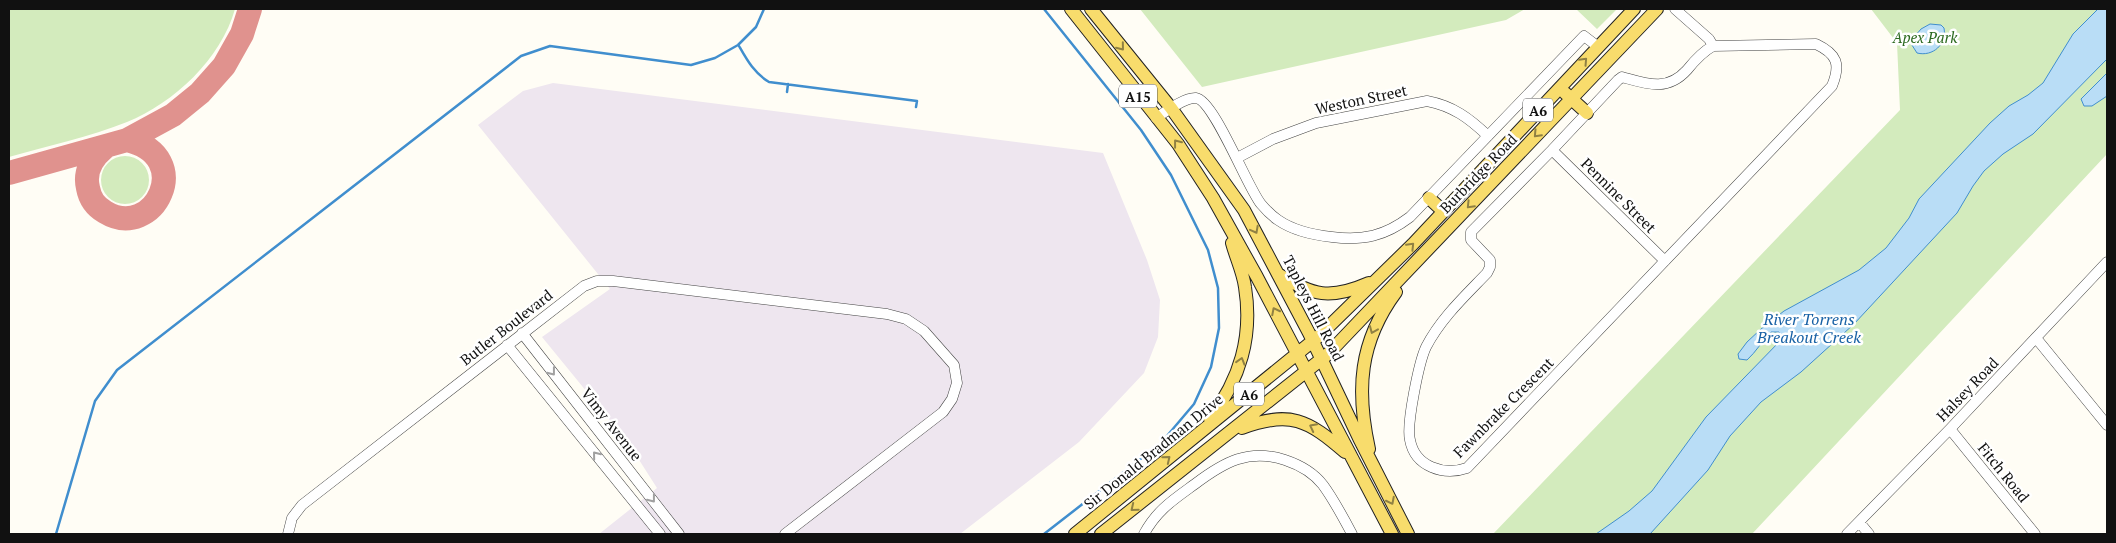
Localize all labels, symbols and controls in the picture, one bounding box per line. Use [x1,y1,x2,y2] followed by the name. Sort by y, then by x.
[1892,27,1958,47] park label: Apex Park
[1116,41,1124,50] one-way arrow
[1578,57,1587,66] one-way arrow
[1313,79,1409,119] street label: Weston Street
[1119,84,1157,108] road number: A15
[1523,98,1553,122] road number: A6
[1534,128,1543,137] one-way arrow
[1435,129,1521,217] street label: Burbridge Road
[1174,140,1182,149] one-way arrow
[1577,153,1661,237] street label: Pennine Street
[1467,199,1476,208] one-way arrow
[1249,225,1259,234] one-way arrow
[1405,242,1414,251] one-way arrow
[1279,252,1349,364] street label: Tapleys Hill Road
[456,285,556,369] street label: Butler Boulevard
[1271,307,1281,316] one-way arrow
[1756,308,1861,348] water label: River Torrens Breakout Creek
[1369,325,1380,334] one-way arrow
[1449,352,1558,461] street label: Fawnbrake Crescent
[1932,353,2002,425] street label: Halsey Road
[1235,358,1245,366] one-way arrow
[546,366,555,375] one-way arrow
[1234,382,1264,406] road number: A6
[577,383,647,465] street label: Vimy Avenue
[1079,389,1227,513] street label: Sir Donald Bradman Drive
[1309,423,1318,433] one-way arrow
[1974,438,2034,506] street label: Fitch Road
[593,452,602,461] one-way arrow
[1161,456,1170,464] one-way arrow
[647,494,656,503] one-way arrow
[1385,496,1395,505] one-way arrow
[1131,502,1140,511] one-way arrow

